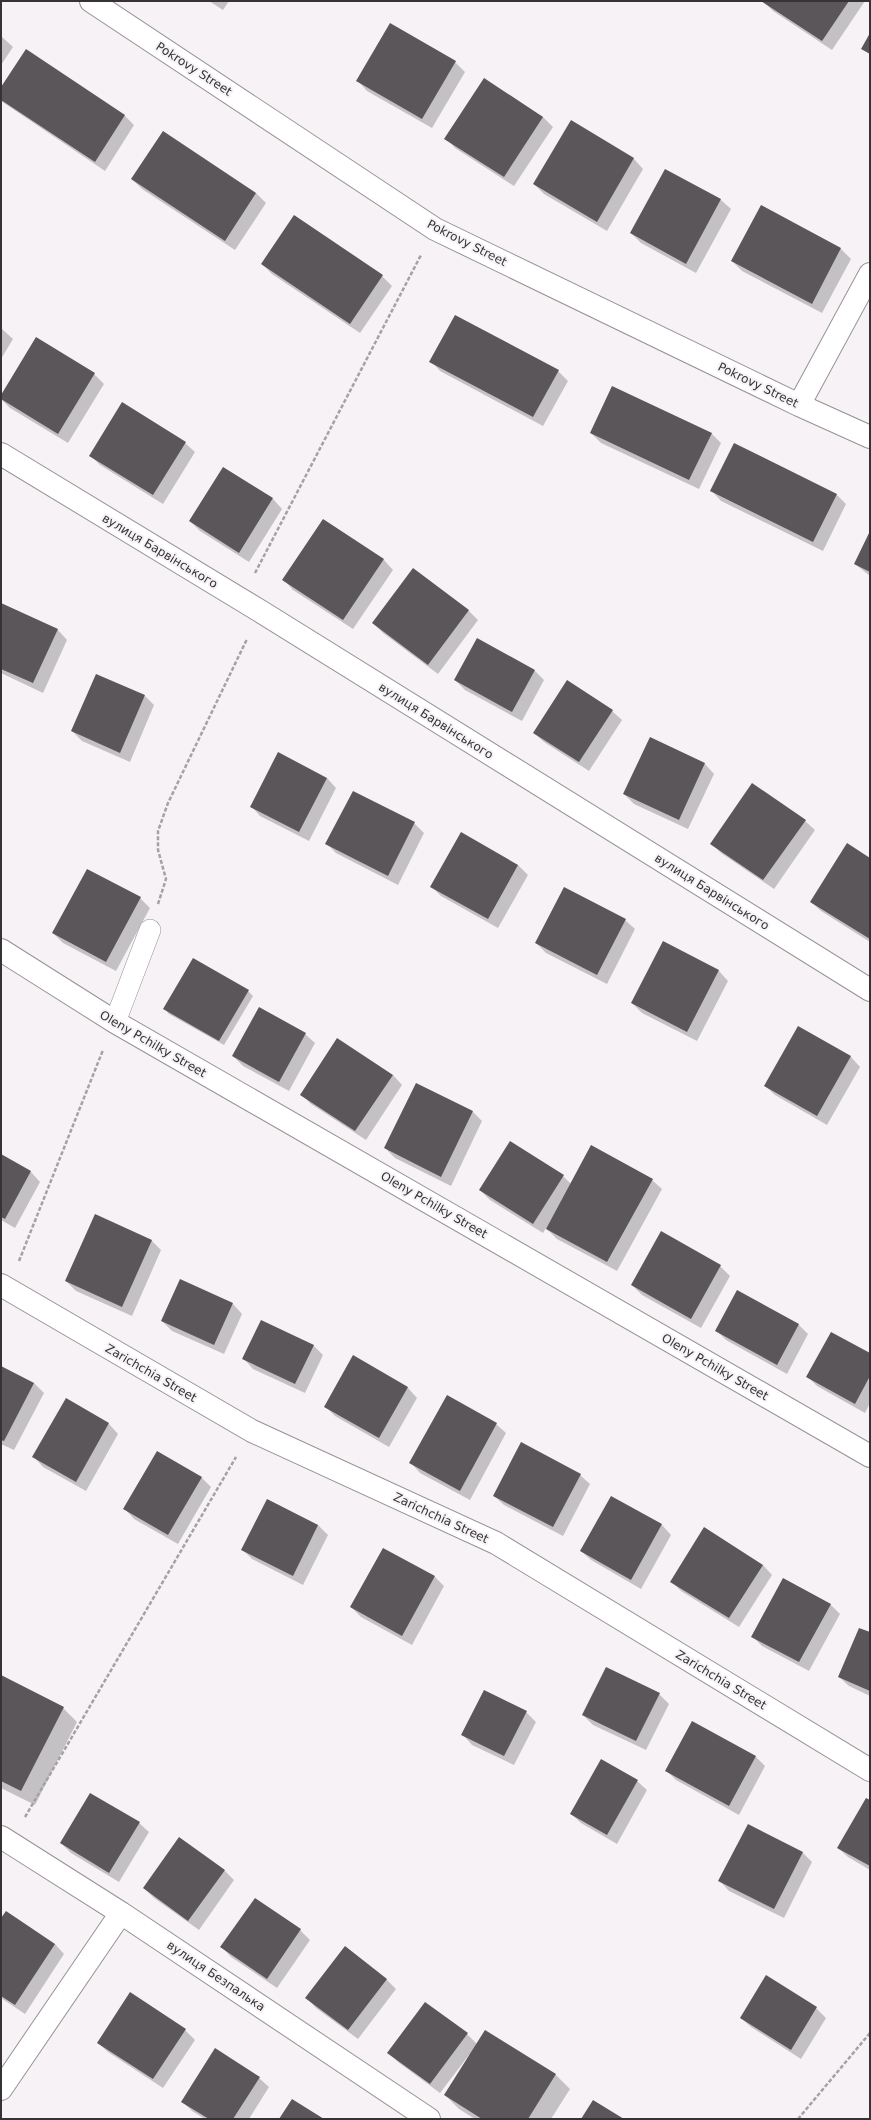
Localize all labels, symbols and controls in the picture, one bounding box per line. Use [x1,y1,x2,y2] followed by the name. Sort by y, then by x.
[153,39,235,99] street label: Pokrovy Street
[425,217,509,269] street label: Pokrovy Street
[716,360,801,411] street label: Pokrovy Street
[100,511,220,591] street label: вулиця Барвінського
[376,680,496,762] street label: вулиця Барвінського
[652,851,772,933] street label: вулиця Барвінського
[97,1008,209,1080] street label: Oleny Pchilky Street
[378,1169,490,1241] street label: Oleny Pchilky Street
[659,1331,771,1403] street label: Oleny Pchilky Street
[103,1341,199,1405] street label: Zarichchia Street
[391,1490,491,1546] street label: Zarichchia Street
[673,1647,769,1713] street label: Zarichchia Street
[164,1938,268,2014] street label: вулиця Безпалька

